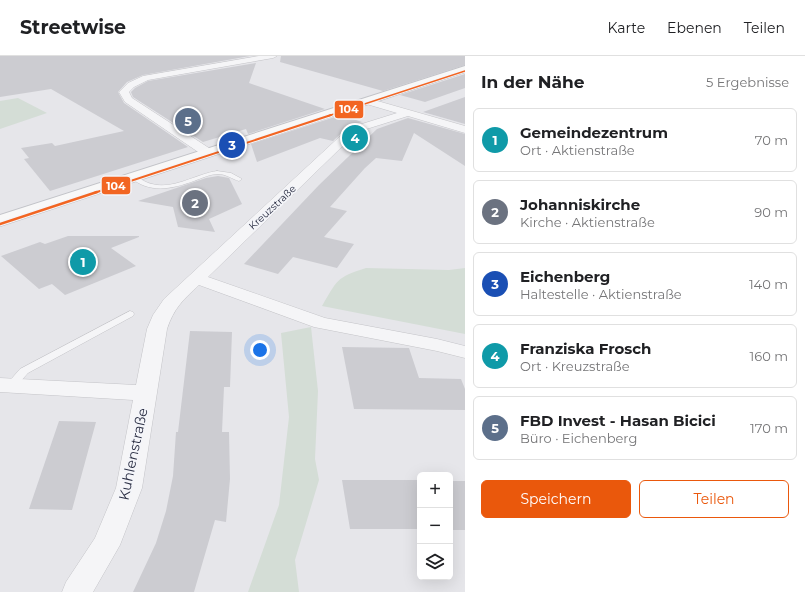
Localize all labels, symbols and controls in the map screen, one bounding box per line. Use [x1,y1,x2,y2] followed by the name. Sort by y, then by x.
[20,16,126,39] text: Streetwise
[607,19,645,37] text: Karte
[667,19,722,37] text: Ebenen
[744,19,785,37] text: Teilen
[481,72,585,92] text: In der Nähe
[706,74,789,90] text: 5 Ergebnisse
[334,100,364,119] line badge: 104
[339,102,359,116] text: 104
[175,106,201,136] pin: 5
[342,123,368,153] pin: 4
[520,123,668,142] text: Gemeindezentrum
[219,130,245,160] pin: 3
[492,132,498,148] text: 1
[755,132,788,148] text: 70 m
[520,142,635,158] text: Ort · Aktienstraße
[101,176,131,195] line badge: 104
[106,179,126,193] text: 104
[246,182,299,233] street label: Kreuzstraße
[182,188,208,218] pin: 2
[520,195,640,214] text: Johanniskirche
[491,204,499,220] text: 2
[754,204,788,220] text: 90 m
[520,214,655,230] text: Kirche · Aktienstraße
[70,247,96,277] pin: 1
[520,267,610,286] text: Eichenberg
[491,276,499,292] text: 3
[749,276,788,292] text: 140 m
[520,286,682,302] text: Haltestelle · Aktienstraße
[520,339,651,358] text: Franziska Frosch
[250,340,270,360] your location
[491,348,499,364] text: 4
[750,348,788,364] text: 160 m
[520,358,630,374] text: Ort · Kreuzstraße
[114,406,152,502] street label: Kuhlenstraße
[520,411,716,430] text: FBD Invest - Hasan Bicici
[491,420,499,436] text: 5
[750,420,788,436] text: 170 m
[520,430,637,446] text: Büro · Eichenberg
[417,472,453,580] map controls
[417,472,453,508] button: +
[481,480,631,518] button: Speichern
[639,480,789,518] button: Teilen
[417,508,453,544] button: −
[417,544,453,580] button: layers

